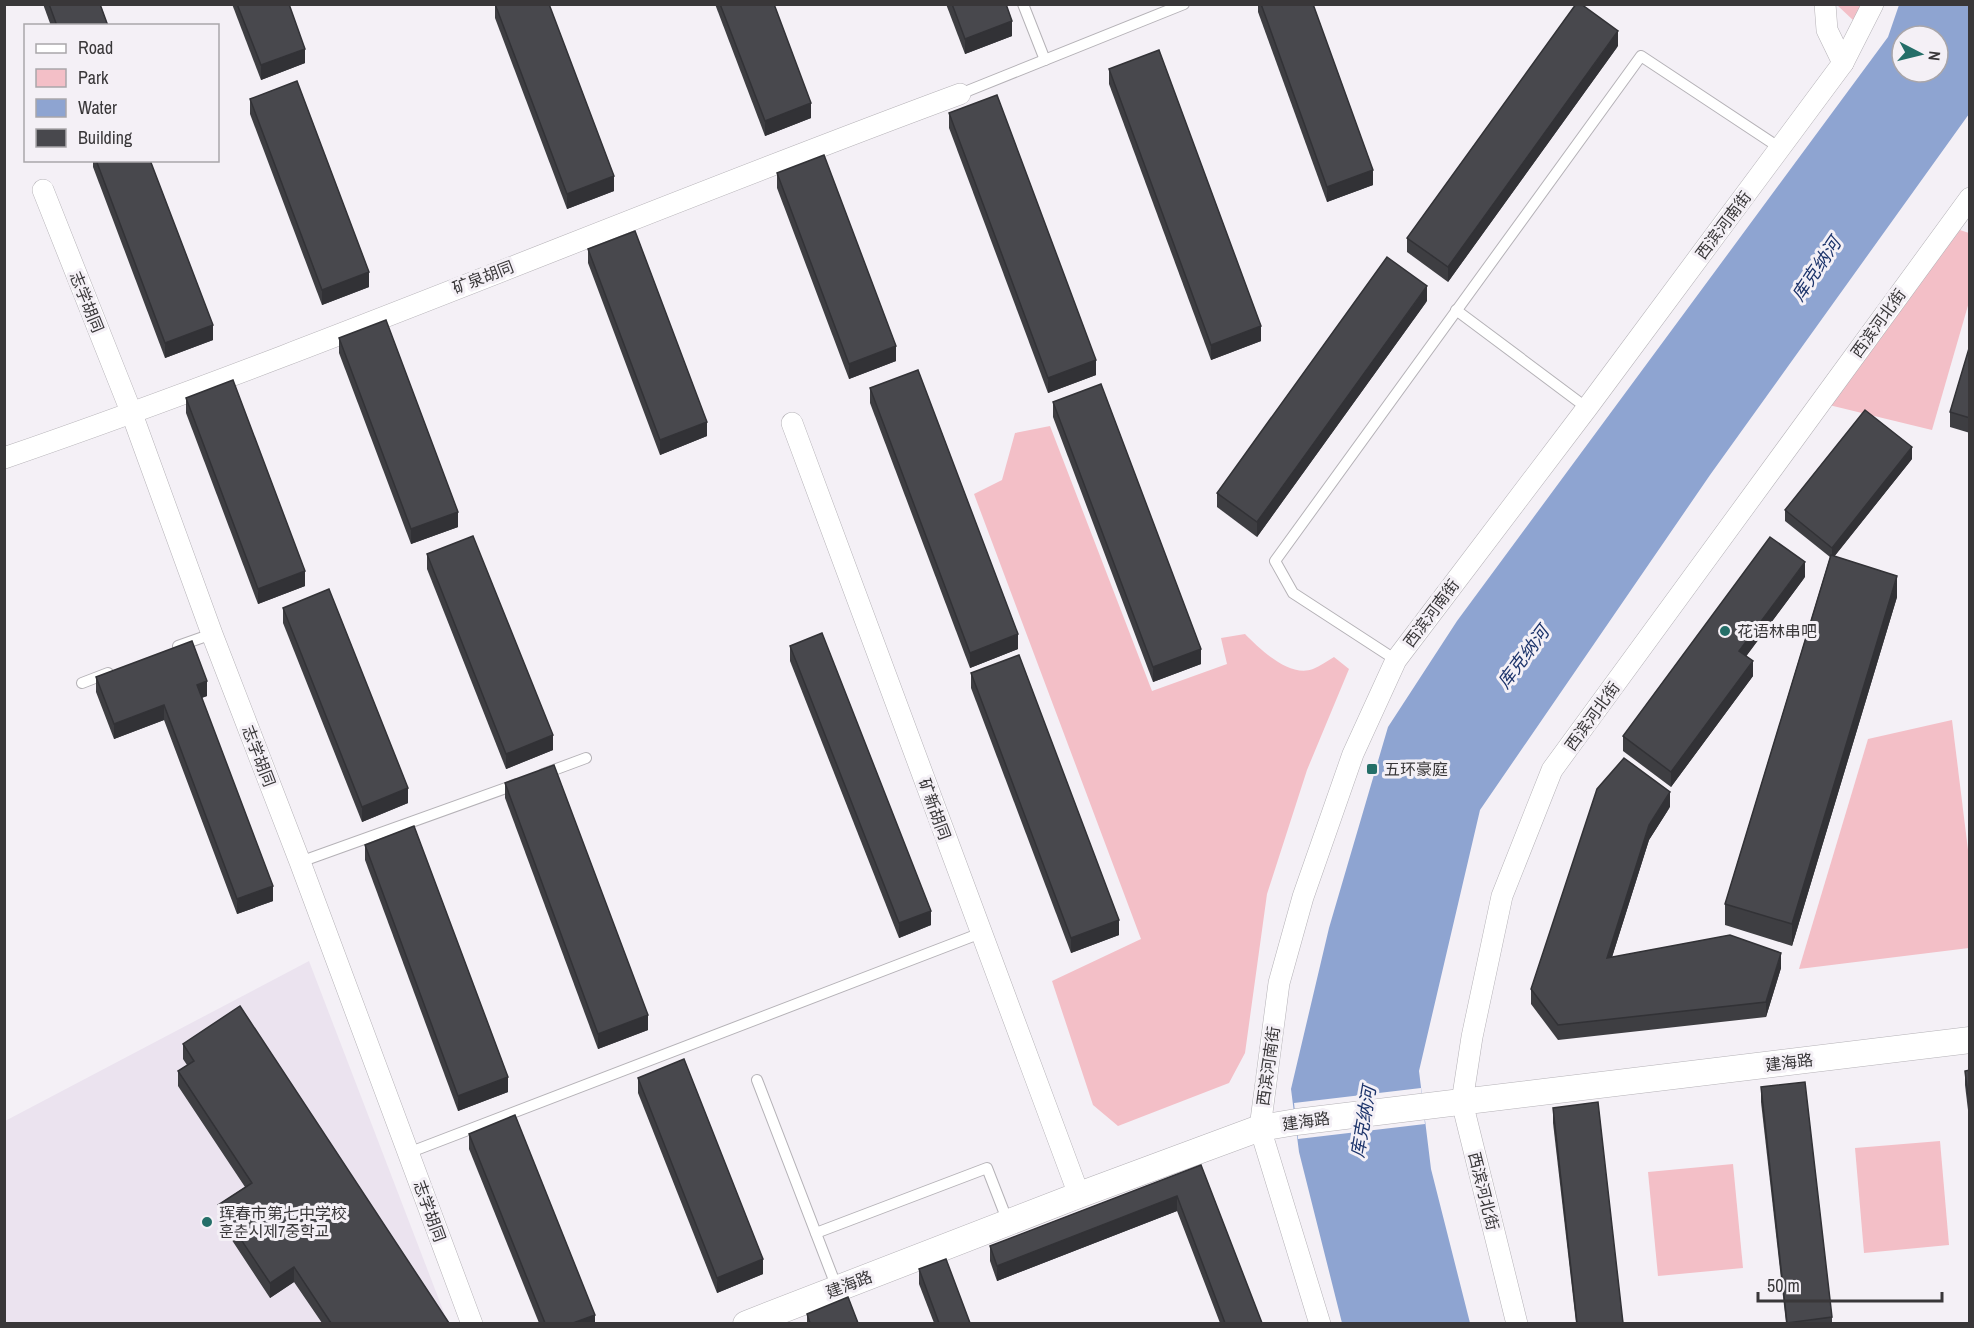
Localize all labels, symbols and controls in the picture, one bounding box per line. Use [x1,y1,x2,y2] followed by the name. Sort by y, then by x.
[24,24,219,162] legend
[1890,24,1950,84] north arrow
[78,35,113,60] text: Road
[1923,50,1946,62] text: N
[78,65,109,90] text: Park
[78,95,117,120] text: Water
[78,125,133,150] text: Building
[1690,186,1756,264] street label: 西滨河南街
[1786,230,1848,306] water label: 库克纳河
[449,255,517,299] street label: 矿泉胡同
[65,268,109,336] street label: 志学胡同
[1846,284,1910,362] street label: 西滨河北街
[1398,574,1464,652] street label: 西滨河南街
[1491,618,1556,693] water label: 库克纳河
[1737,620,1817,642] place label: 花语林串吧
[1718,624,1732,638] marker: 花语林串吧
[1560,677,1624,755] street label: 西滨河北街
[237,722,281,790] street label: 志学胡同
[1384,758,1448,780] place label: 五环豪庭
[1365,762,1379,776] marker: 五环豪庭
[914,775,956,843] street label: 矿新胡同
[1252,1025,1284,1107] street label: 西滨河南街
[1764,1048,1814,1076] street label: 建海路
[1344,1081,1382,1160] water label: 库克纳河
[1281,1107,1331,1135] street label: 建海路
[1464,1150,1504,1232] street label: 西滨河北街
[409,1177,451,1245] street label: 志学胡同
[219,1202,347,1242] place label: 珲春市第七中学校 훈춘시제7중학교
[200,1215,214,1229] marker: 珲春市第七中学校 훈춘시제7중학교
[823,1265,875,1303] street label: 建海路
[1758,1265,1942,1303] scale bar
[1767,1273,1800,1298] text: 50 m

